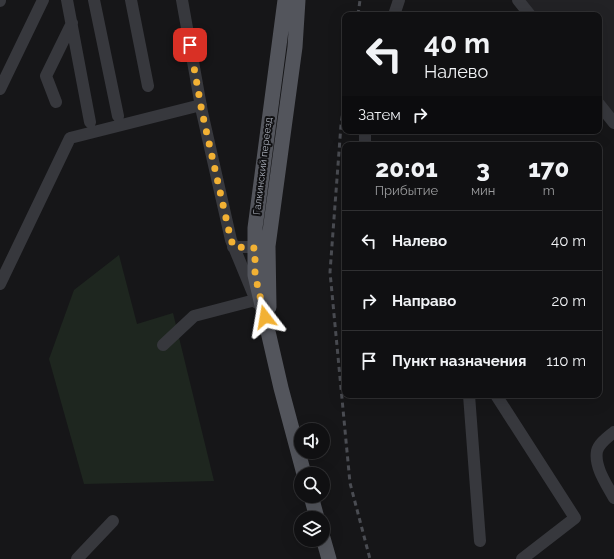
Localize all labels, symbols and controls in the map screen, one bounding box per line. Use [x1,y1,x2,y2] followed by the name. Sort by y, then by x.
[424,27,490,60] text: 40 m
[173,28,207,62] pin
[358,28,410,80] icon: left
[179,34,201,56] icon: arrive
[424,61,488,82] text: Налево
[409,104,431,126] icon: right
[358,106,401,124] text: Затем
[251,116,274,215] street label: Галкинский переезд
[375,154,438,183] text: 20:01
[476,154,490,183] text: 3
[528,154,569,183] text: 170
[375,183,438,198] text: Прибытие
[471,183,495,198] text: мин
[543,183,555,198] text: m
[358,230,380,252] icon: left
[392,232,447,250] text: Налево
[551,232,586,250] text: 40 m
[358,290,380,312] icon: right
[392,292,456,310] text: Направо
[551,292,586,310] text: 20 m
[244,296,286,338] position arrow
[358,350,380,372] icon: arrive
[392,352,526,370] text: Пункт назначения
[546,352,586,370] text: 110 m
[294,423,330,547] map controls
[294,423,330,459] button: sound
[294,467,330,503] button: search
[294,511,330,547] button: layers

